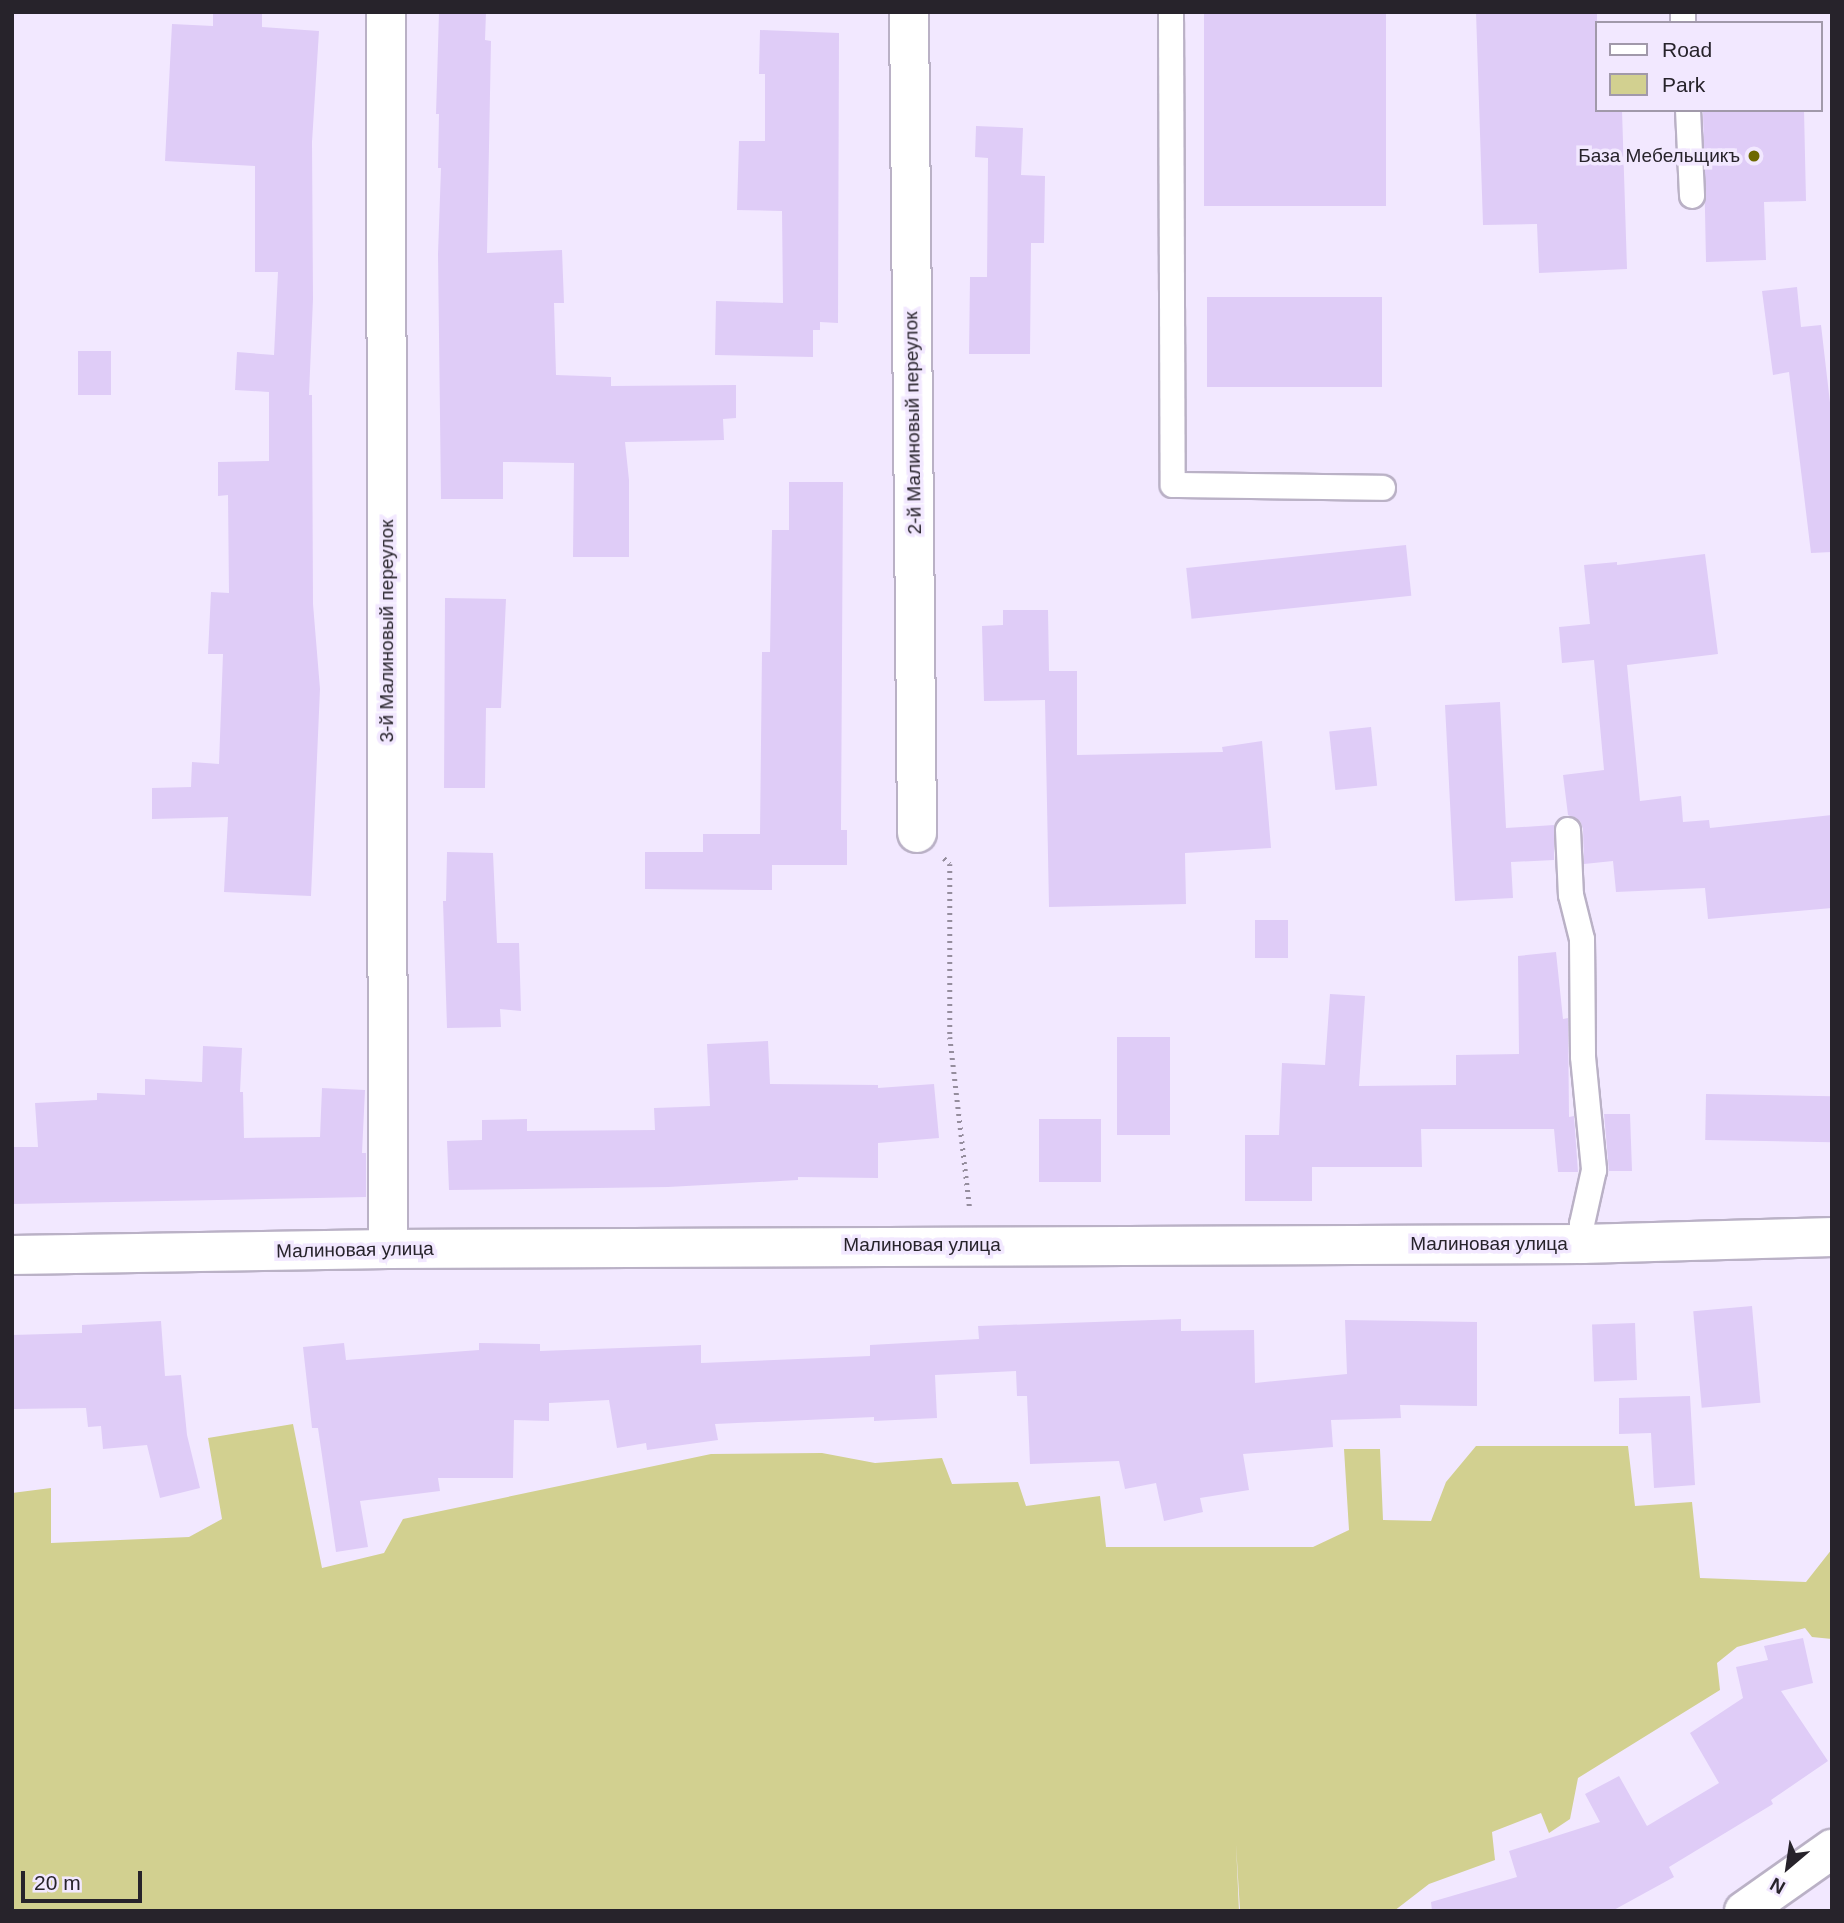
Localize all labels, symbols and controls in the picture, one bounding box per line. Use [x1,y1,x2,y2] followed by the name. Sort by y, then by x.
[1596,21,1823,112] legend
[1662,38,1712,61] text: Road
[1662,73,1705,96] text: Park
[1578,145,1740,167] place label: База Мебельщикъ
[1746,148,1762,164] marker: База Мебельщикъ
[900,311,926,535] street label: 2-й Малиновый переулок
[376,520,398,742] street label: 3-й Малиновый переулок
[1410,1233,1568,1255] street label: Малиновая улица
[843,1234,1001,1256] street label: Малиновая улица
[276,1237,434,1263] street label: Малиновая улица
[1753,1832,1823,1902] north arrow
[24,1856,145,1900] scale bar
[34,1871,81,1894] text: 20 m
[1766,1873,1789,1898] text: N

